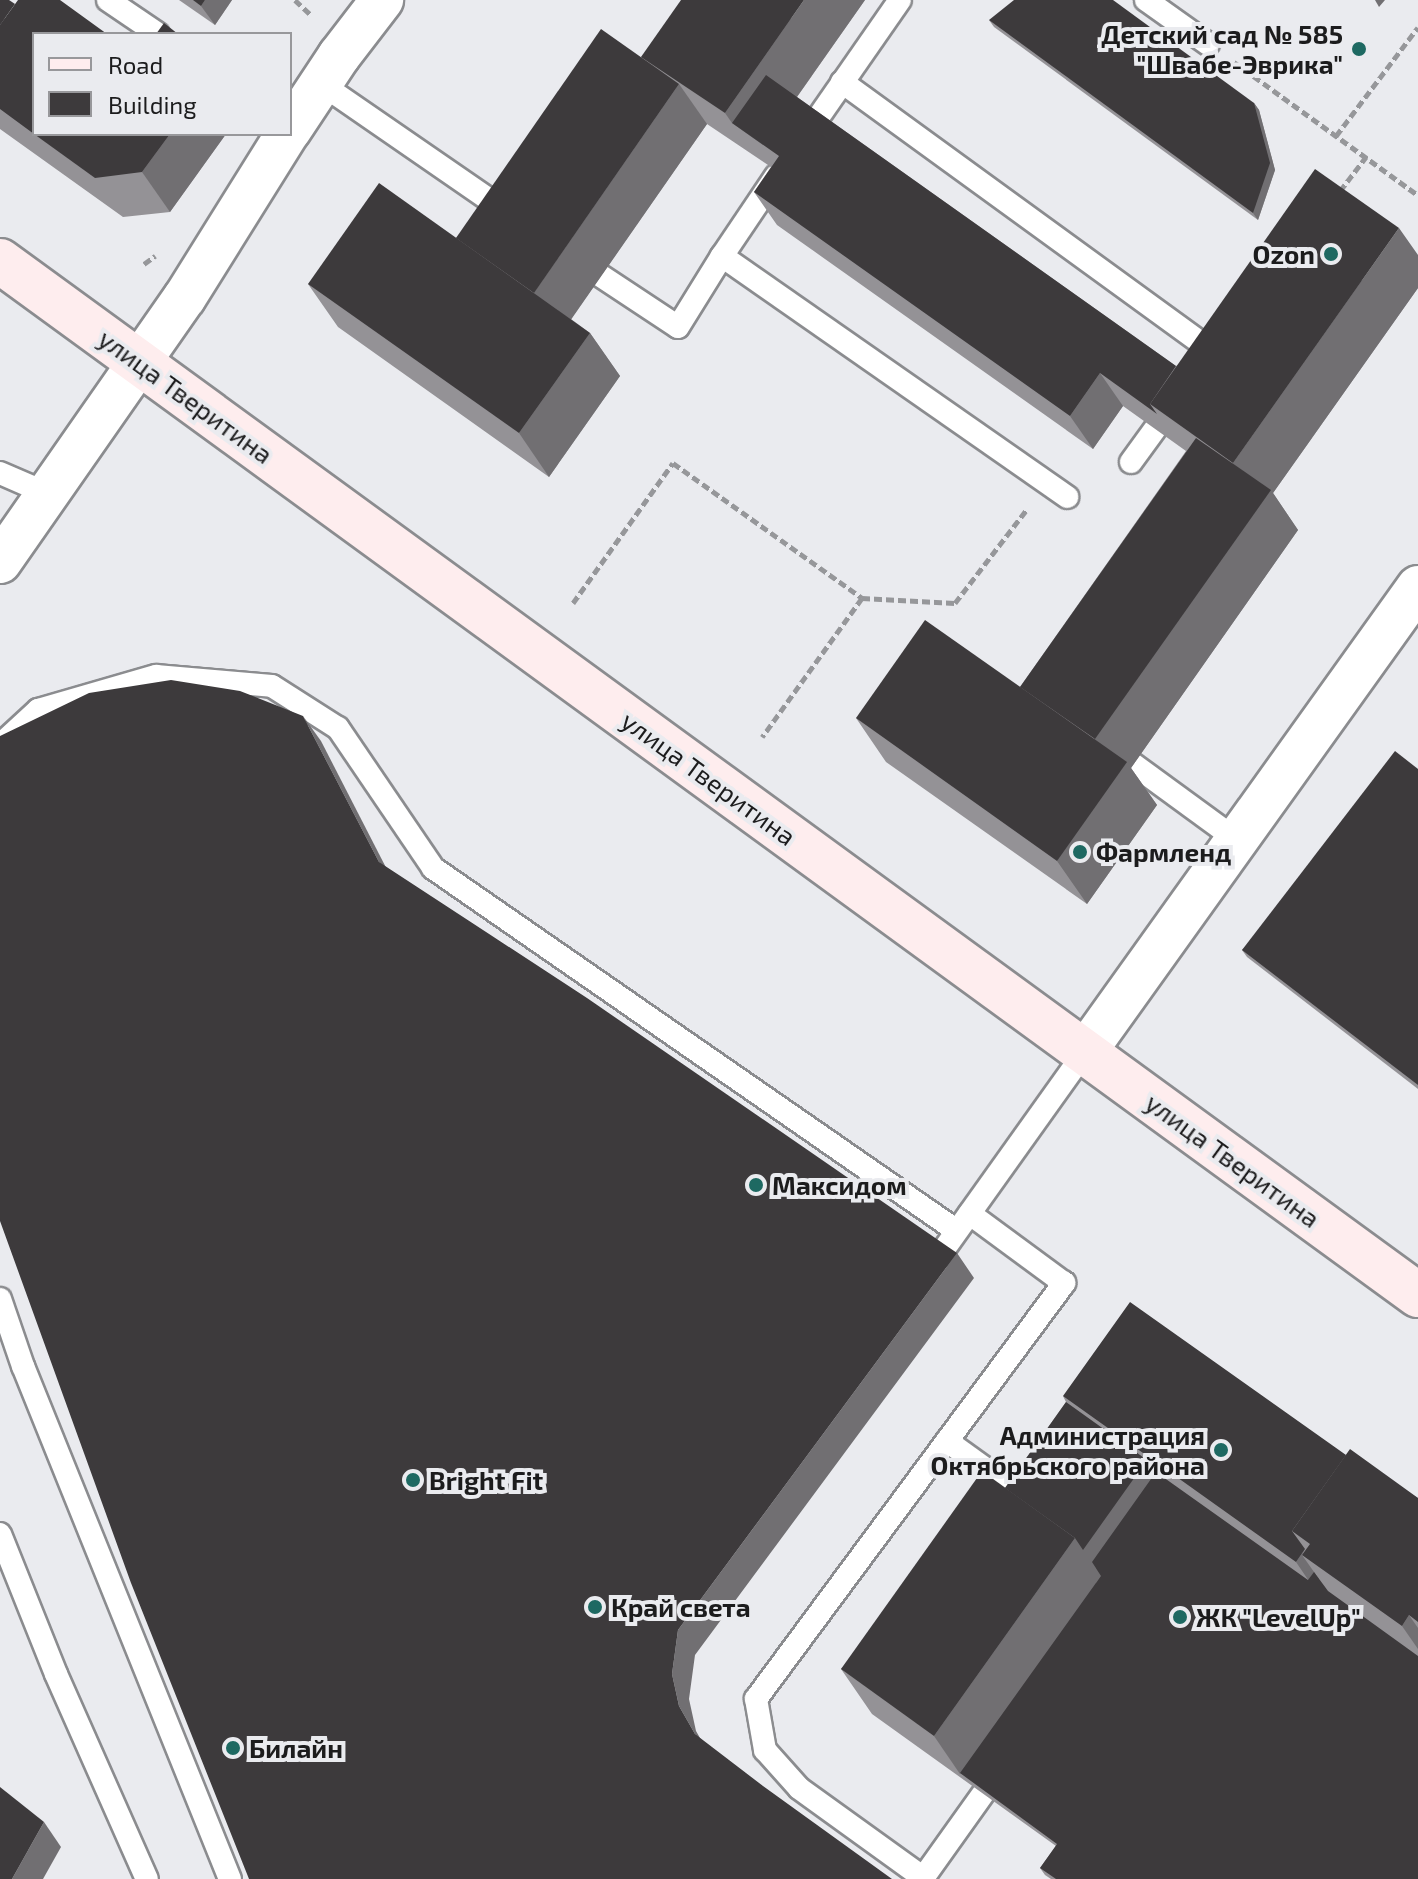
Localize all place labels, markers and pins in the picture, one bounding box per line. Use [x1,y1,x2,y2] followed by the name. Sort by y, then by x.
[1101,18,1343,80] place label: Детский сад № 585 "Швабе-Эврика"
[1350,40,1368,58] marker: Детский сад № 585 "Швабе-Эврика"
[1253,238,1315,270] place label: Ozon
[1322,245,1340,263] marker: Ozon
[1096,836,1231,868] place label: Фармленд
[1071,843,1089,861] marker: Фармленд
[772,1169,907,1201] place label: Максидом
[747,1176,765,1194] marker: Максидом
[931,1419,1205,1480] place label: Администрация Октябрьского района
[1212,1441,1230,1459] marker: Администрация Октябрьского района
[429,1464,543,1496] place label: Bright Fit
[404,1471,422,1489] marker: Bright Fit
[611,1591,751,1623] place label: Край света
[586,1598,604,1616] marker: Край света
[1196,1601,1361,1633] place label: ЖК "LevelUp"
[1171,1608,1189,1626] marker: ЖК "LevelUp"
[249,1732,343,1764] place label: Билайн
[224,1739,242,1757] marker: Билайн

